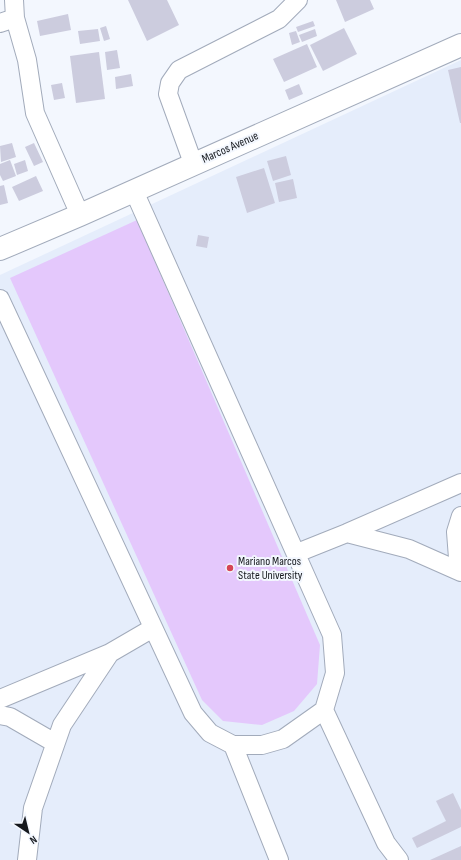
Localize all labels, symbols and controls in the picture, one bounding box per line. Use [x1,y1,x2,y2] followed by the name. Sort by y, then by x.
[200,128,261,167] street label: Marcos Avenue
[238,554,303,583] place label: Mariano Marcos State University
[225,563,235,573] marker: Mariano Marcos State University
[8,812,48,852] north arrow
[27,833,40,847] text: N

